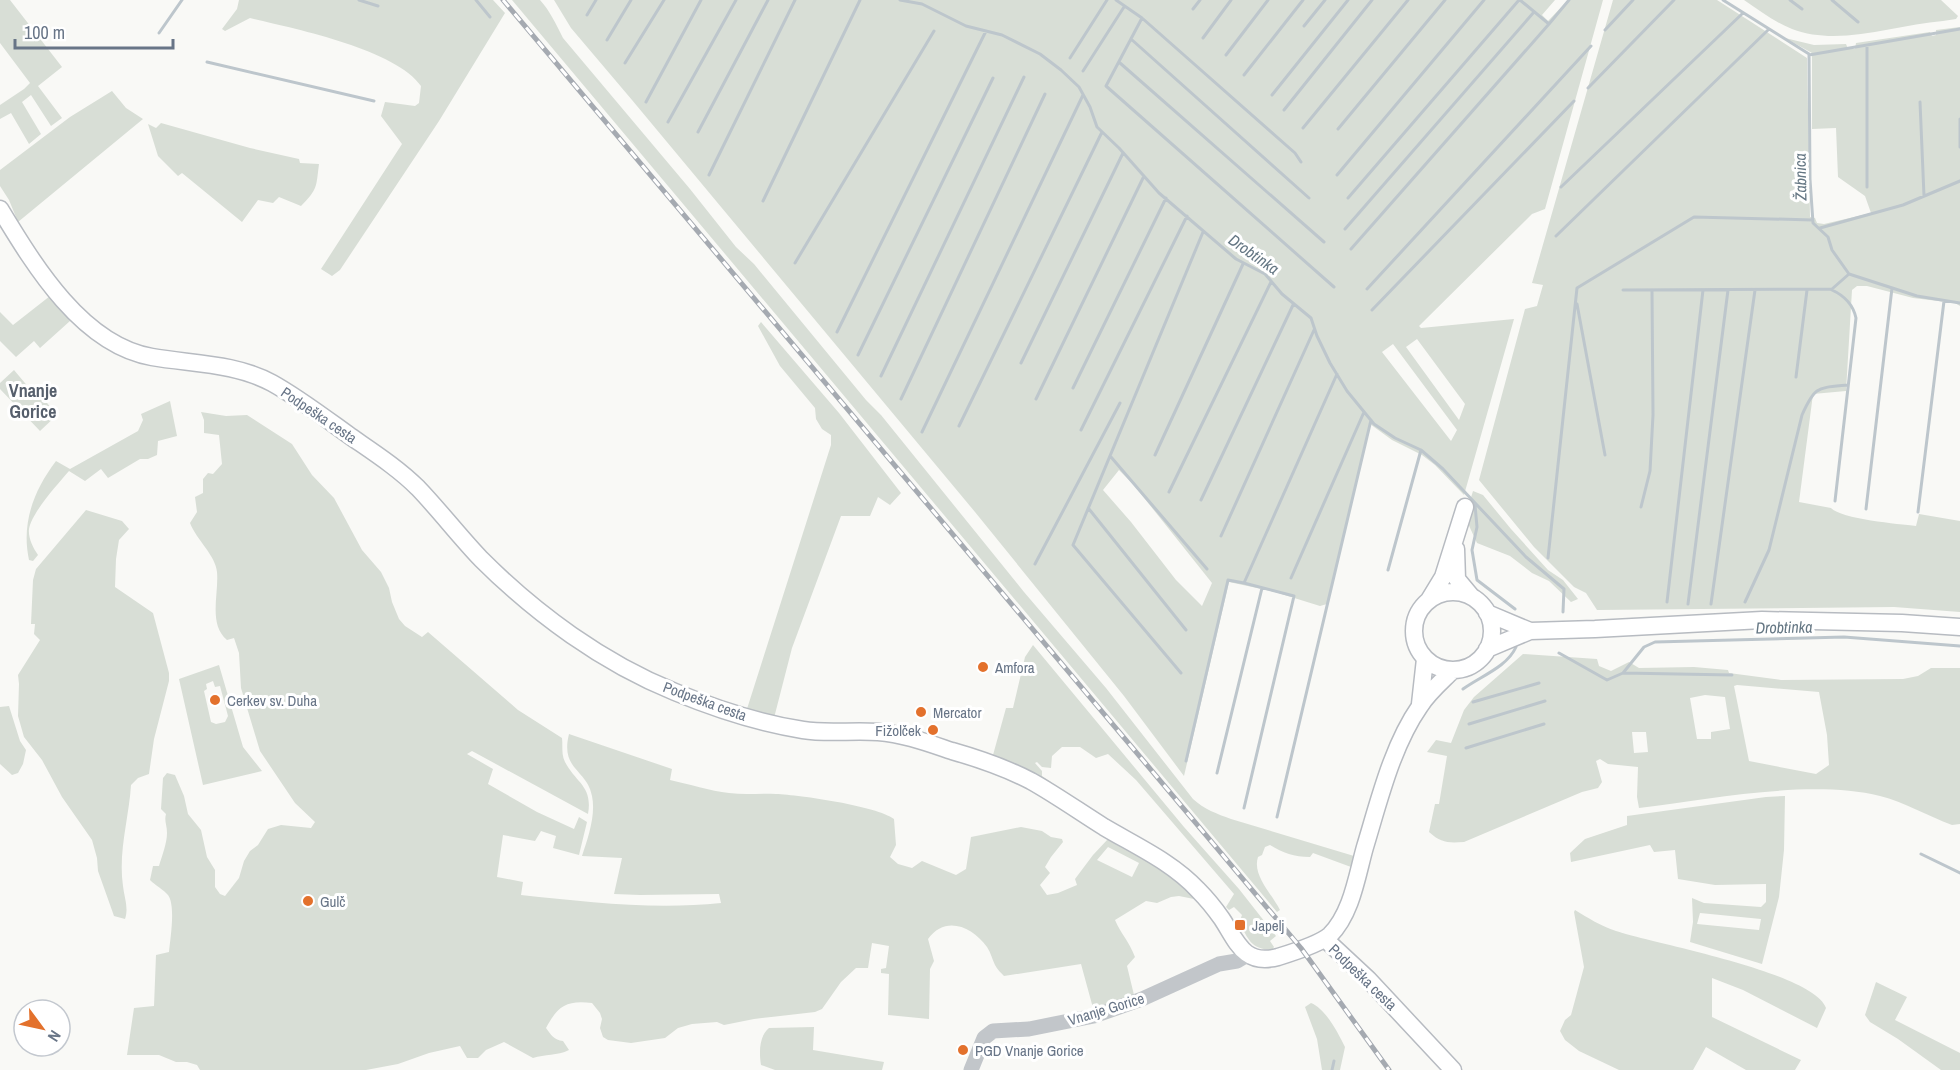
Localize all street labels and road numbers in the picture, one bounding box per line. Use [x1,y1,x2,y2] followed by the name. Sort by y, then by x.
[277,382,361,448] street label: Podpeška cesta
[660,676,750,726] street label: Podpeška cesta
[1324,939,1402,1015] street label: Podpeška cesta
[1065,987,1147,1031] street label: Vnanje Gorice

